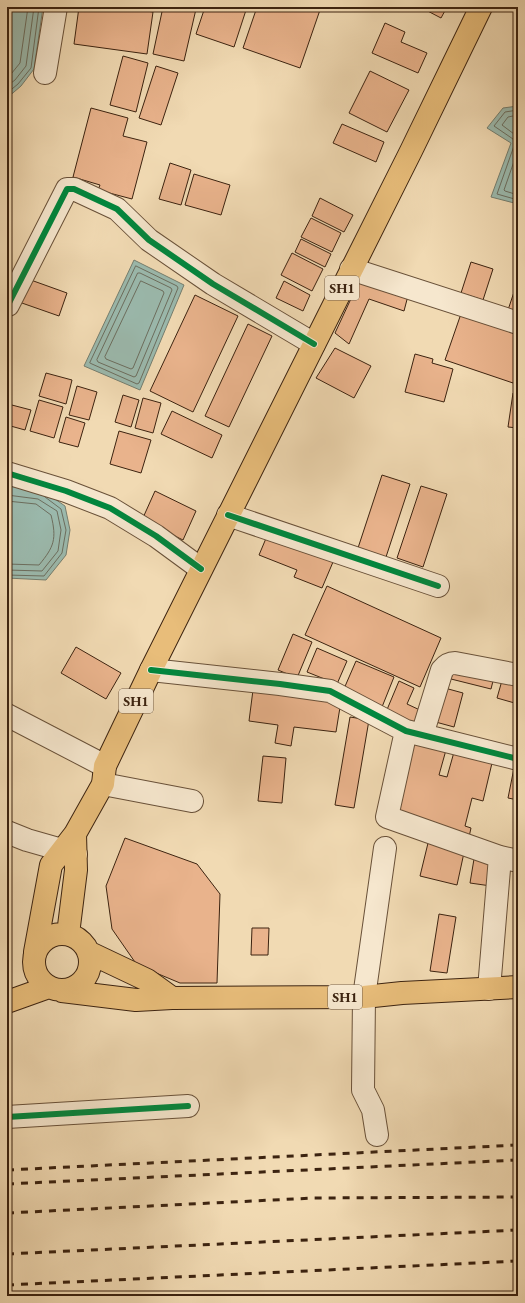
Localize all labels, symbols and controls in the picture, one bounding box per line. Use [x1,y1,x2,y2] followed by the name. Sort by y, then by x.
[325,276,359,300] road number: SH1
[119,689,153,713] road number: SH1
[328,985,362,1009] road number: SH1

